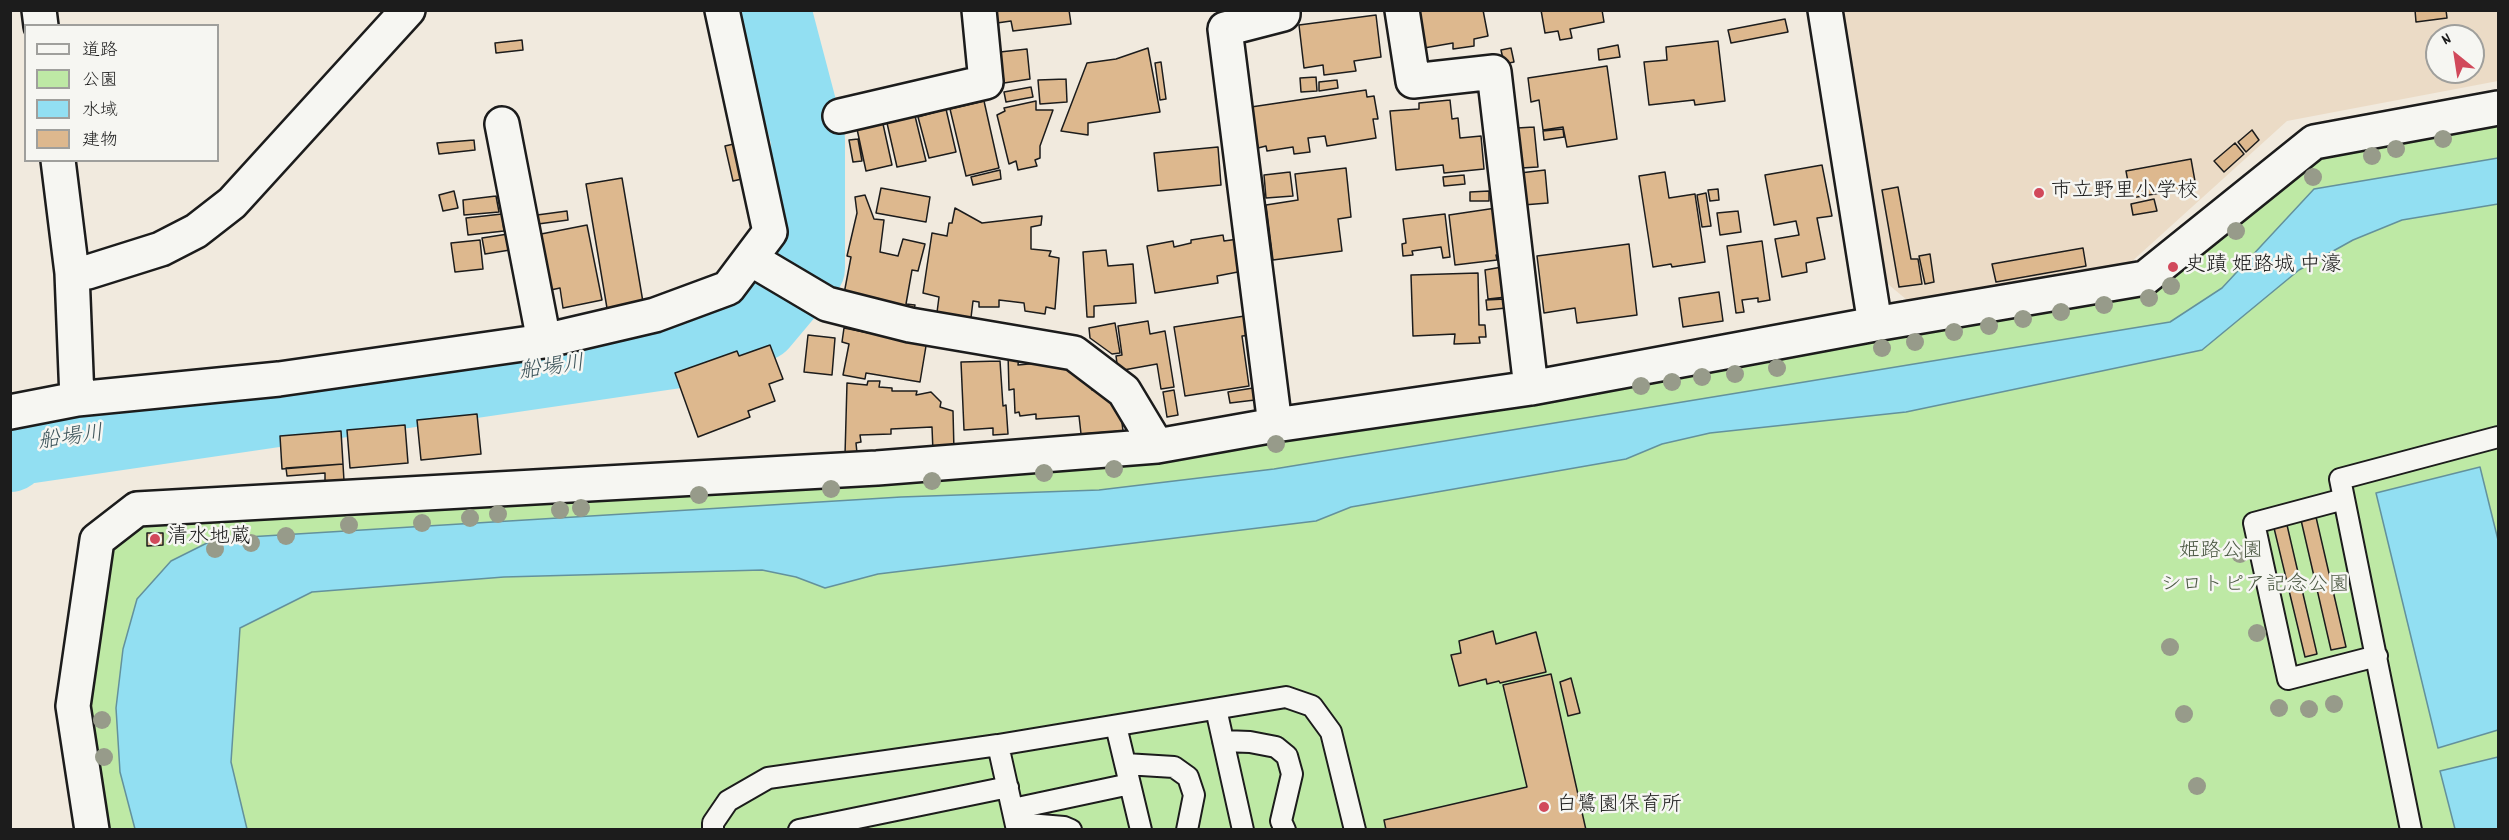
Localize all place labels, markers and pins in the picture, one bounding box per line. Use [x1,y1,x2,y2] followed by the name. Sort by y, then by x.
[2051,180,2198,206] place label: 市立野里小学校
[2032,186,2046,200] marker: 市立野里小学校
[2185,254,2342,280] place label: 史蹟 姫路城 中濠
[2166,260,2180,274] marker: 史蹟 姫路城 中濠
[167,526,251,552] place label: 清水地蔵
[148,532,162,546] marker: 清水地蔵
[1556,794,1682,820] place label: 白鷺園保育所
[1537,800,1551,814] marker: 白鷺園保育所

